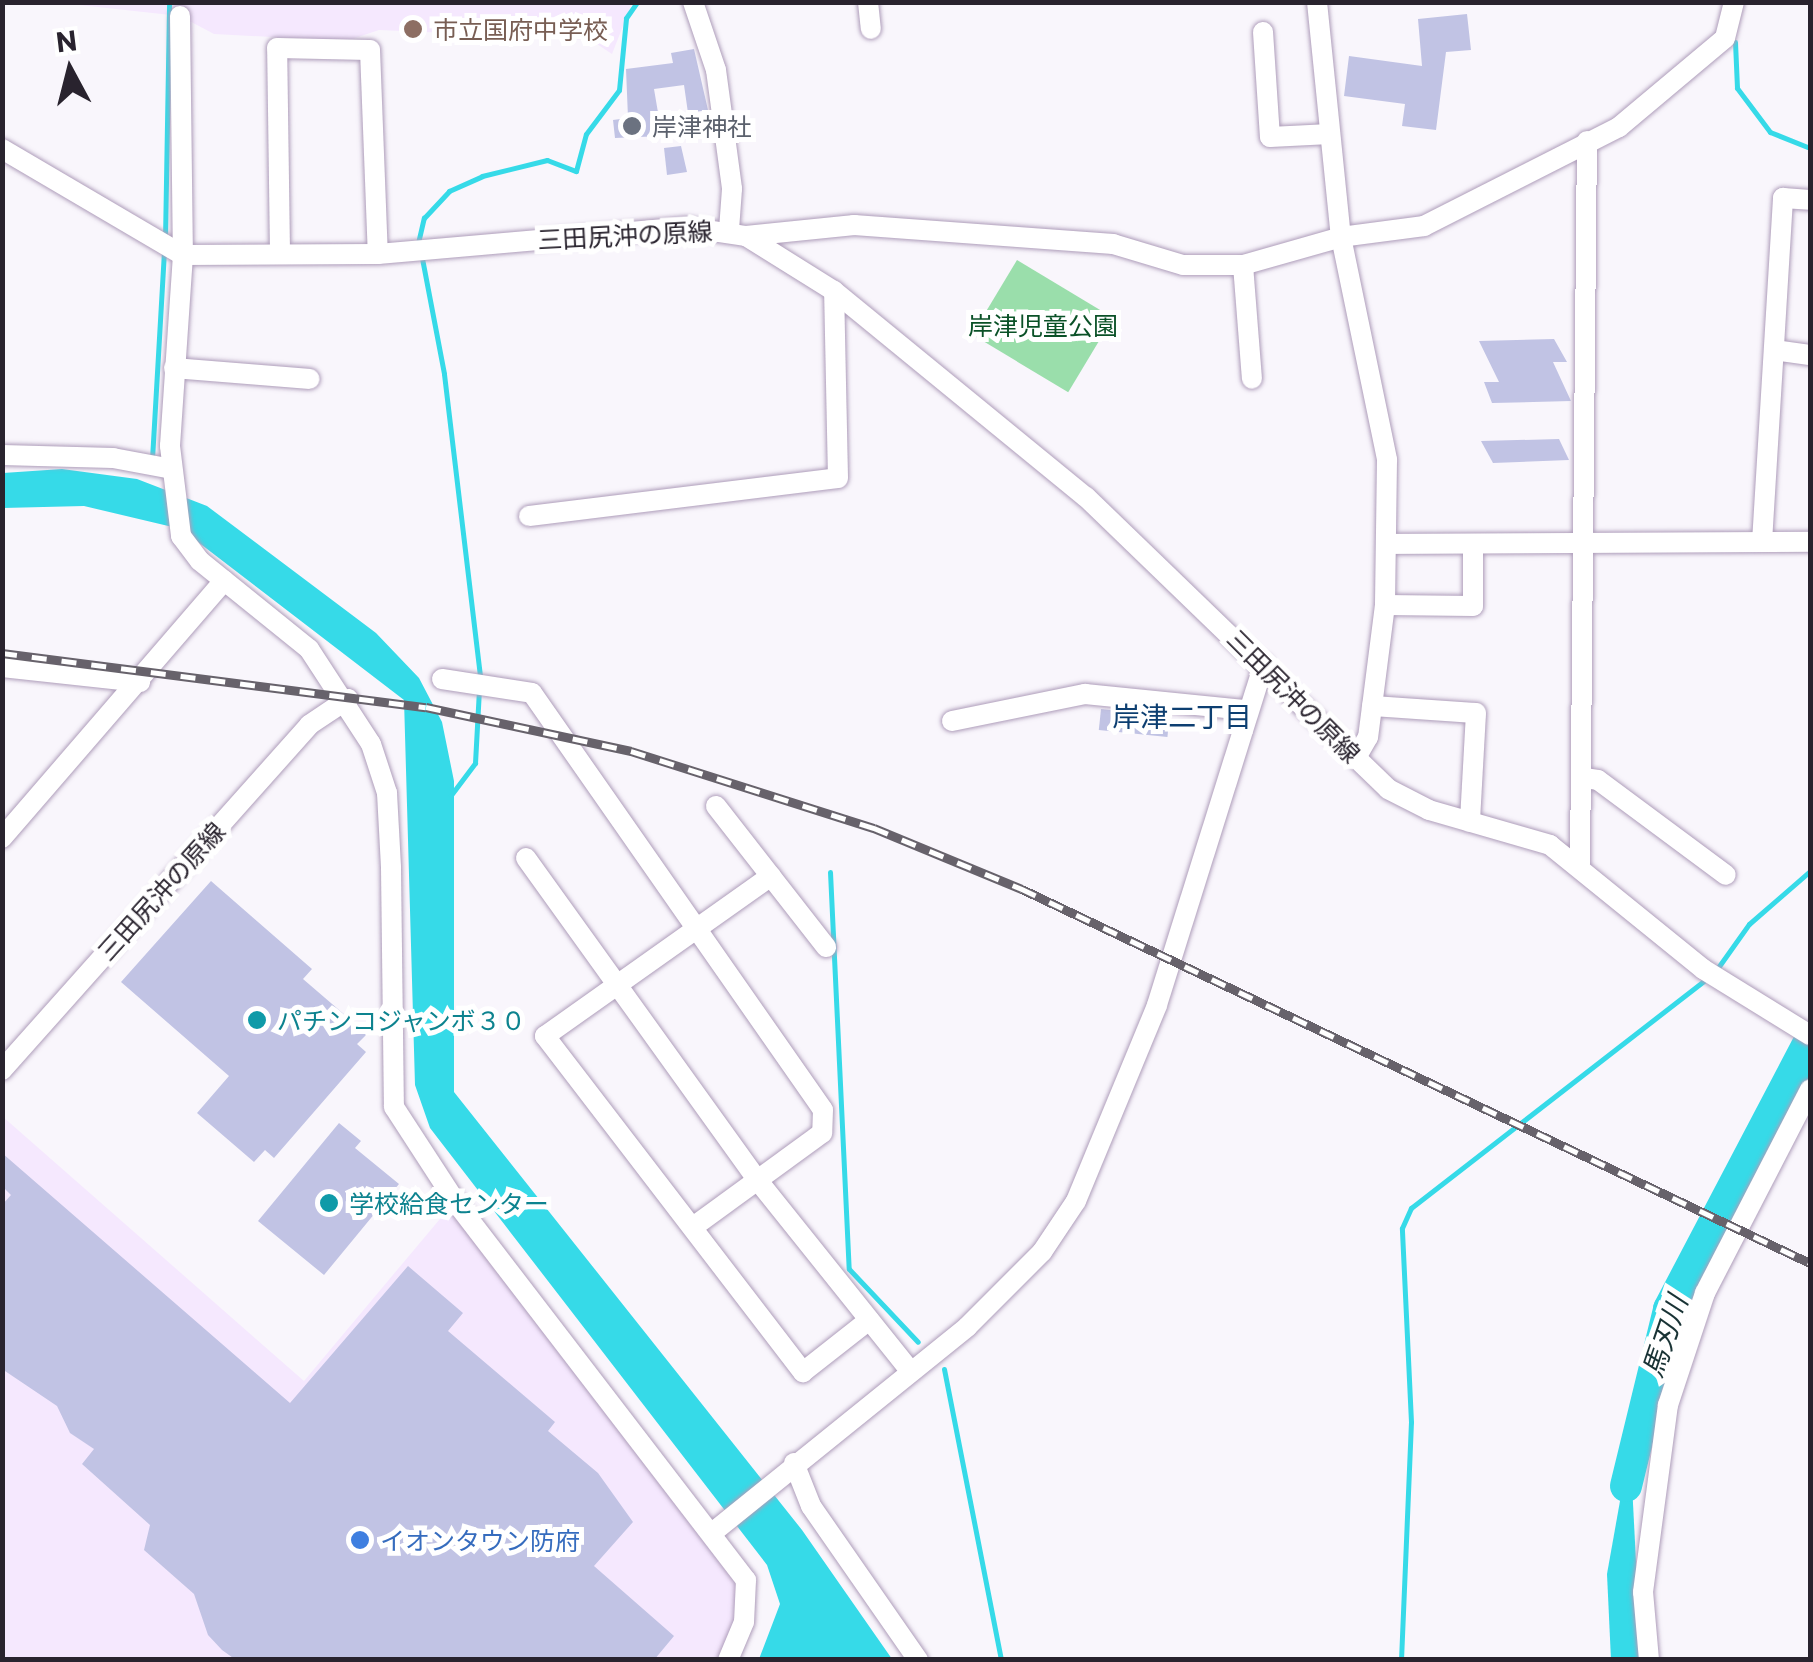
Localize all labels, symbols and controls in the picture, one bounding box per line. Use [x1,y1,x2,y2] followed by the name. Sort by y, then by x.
[433,14,608,44] place label: 市立国府中学校
[402,18,424,40] marker: 市立国府中学校
[20,20,120,120] north arrow
[54,22,79,58] text: N
[652,111,752,141] place label: 岸津神社
[621,115,643,137] marker: 岸津神社
[537,215,713,255] street label: 三田尻沖の原線
[968,310,1118,340] park label: 岸津児童公園
[1222,624,1366,768] street label: 三田尻沖の原線
[1112,699,1252,733] district label: 岸津二丁目
[91,816,231,966] street label: 三田尻沖の原線
[277,1005,527,1035] place label: パチンコジャンボ３０
[246,1009,268,1031] marker: パチンコジャンボ３０
[349,1188,549,1218] place label: 学校給食センター
[318,1192,340,1214] marker: 学校給食センター
[1634,1291,1694,1381] water label: 馬刃川
[380,1525,580,1555] place label: イオンタウン防府
[349,1529,371,1551] marker: イオンタウン防府

